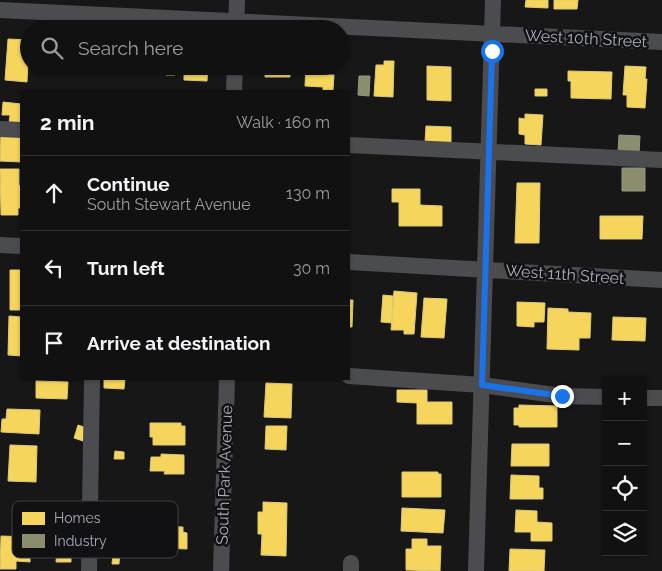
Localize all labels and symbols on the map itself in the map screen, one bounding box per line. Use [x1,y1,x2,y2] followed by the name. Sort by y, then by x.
[525,26,648,51] street label: West 10th Street
[481,40,504,63] route start
[505,261,626,288] street label: West 11th Street
[551,385,574,408] route end
[213,405,236,545] street label: South Park Avenue
[12,501,178,558] legend
[54,510,101,526] text: Homes
[54,533,107,549] text: Industry

